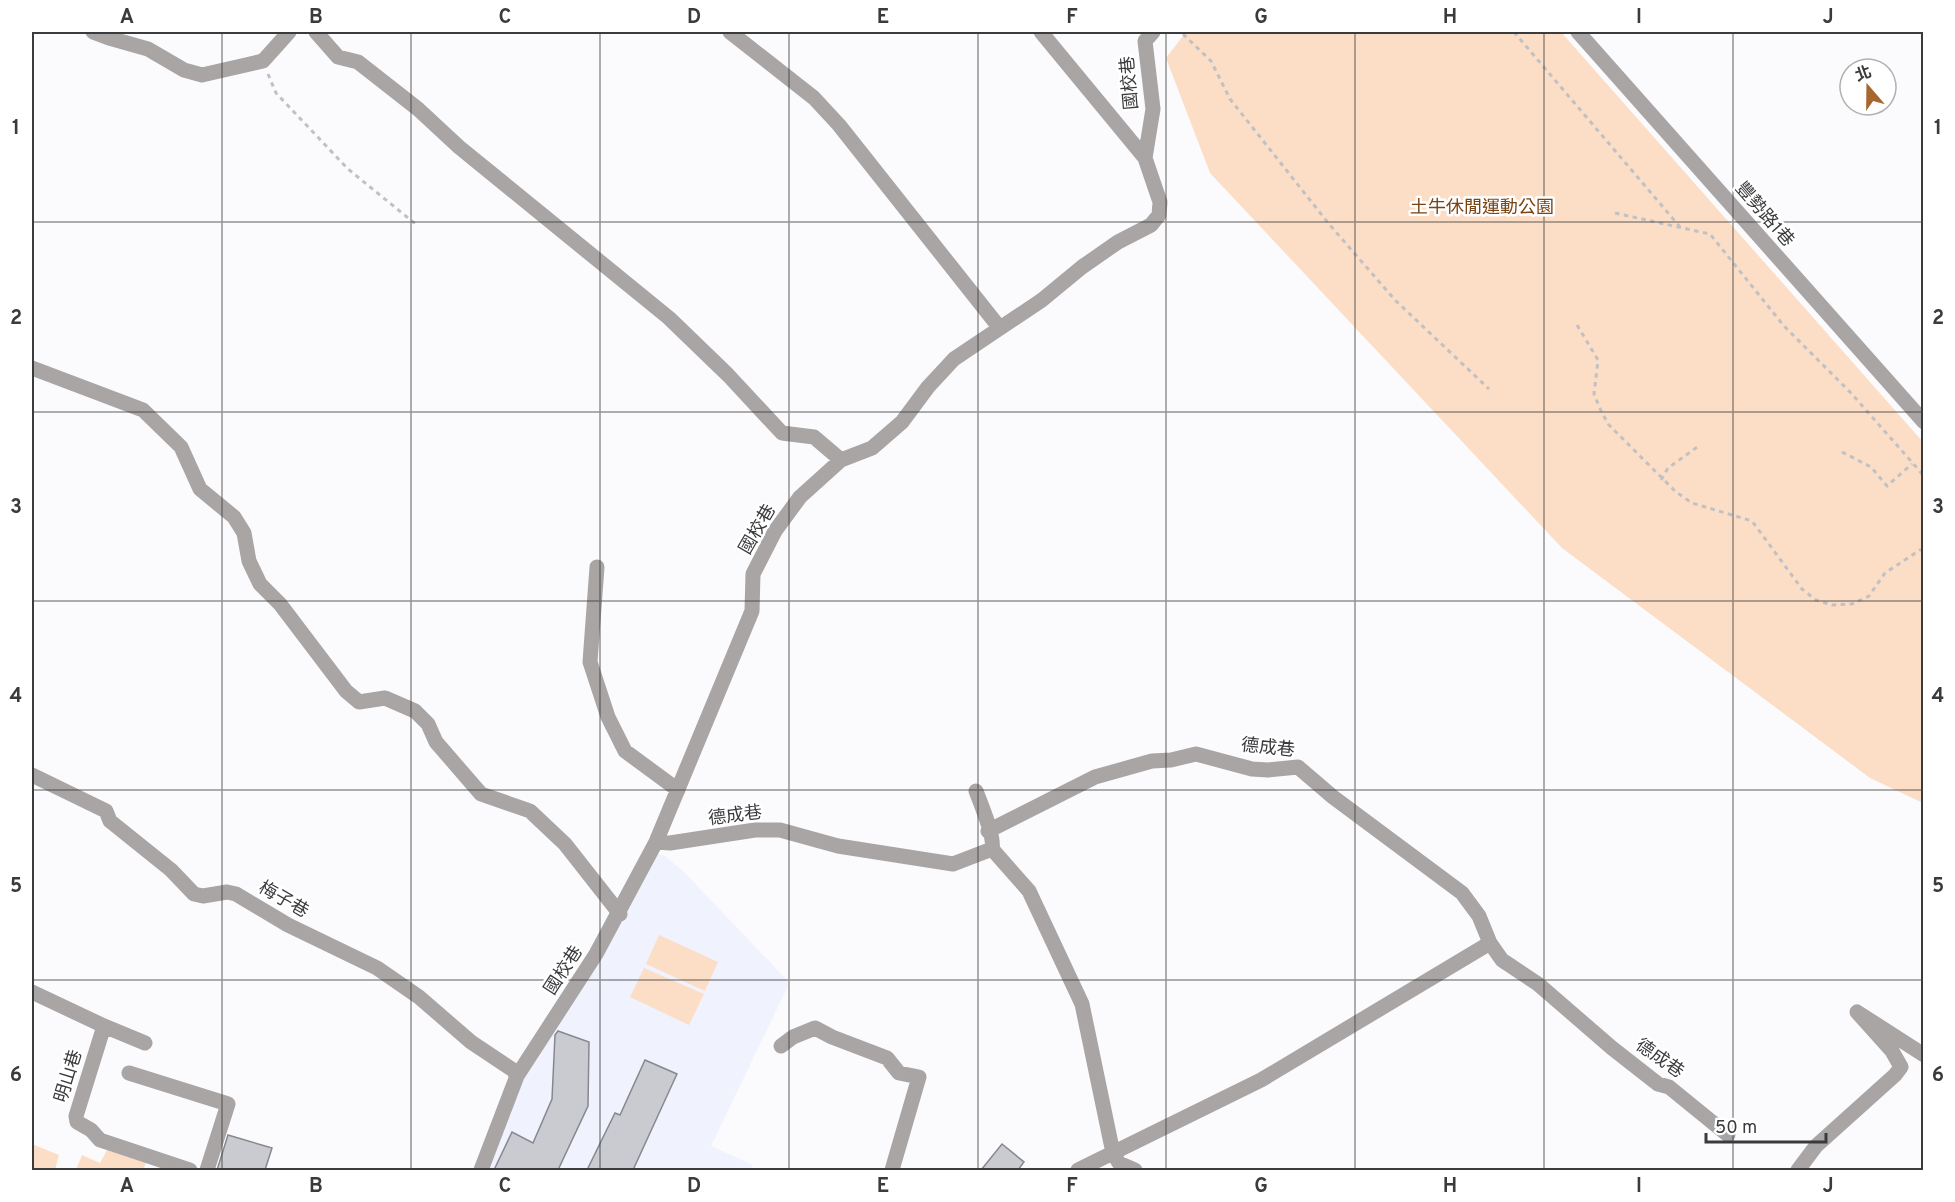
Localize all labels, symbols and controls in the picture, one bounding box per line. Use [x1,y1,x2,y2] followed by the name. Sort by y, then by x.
[120,5,134,31] text: A
[309,5,323,31] text: B
[499,5,511,31] text: C
[687,5,701,31] text: D
[877,5,889,31] text: E
[1066,5,1078,31] text: F
[1254,5,1268,31] text: G
[1443,5,1457,31] text: H
[1636,5,1642,31] text: I
[1822,5,1834,31] text: J
[1117,55,1144,111] street label: 國校巷
[1838,57,1898,117] north arrow
[1853,63,1874,87] text: 北
[12,116,20,142] text: 1
[1934,116,1942,142] text: 1
[1729,178,1798,252] street label: 豐勢路1巷
[1410,197,1554,220] park label: 土牛休閒運動公園
[10,306,22,332] text: 2
[1932,306,1944,332] text: 2
[10,495,22,521] text: 3
[1932,495,1944,521] text: 3
[735,501,782,559] street label: 國校巷
[10,684,22,710] text: 4
[1932,684,1944,710] text: 4
[1240,734,1296,763] street label: 德成巷
[707,802,763,831] street label: 德成巷
[10,874,22,900] text: 5
[1932,874,1944,900] text: 5
[254,877,312,924] street label: 梅子巷
[540,942,589,1000] street label: 國校巷
[1630,1034,1688,1084] street label: 德成巷
[51,1047,88,1106] street label: 明山巷
[10,1063,22,1089] text: 6
[1932,1063,1944,1089] text: 6
[1706,1106,1826,1144] scale bar
[1715,1117,1757,1140] text: 50 m
[120,1174,134,1200] text: A
[309,1174,323,1200] text: B
[499,1174,511,1200] text: C
[687,1174,701,1200] text: D
[877,1174,889,1200] text: E
[1066,1174,1078,1200] text: F
[1254,1174,1268,1200] text: G
[1443,1174,1457,1200] text: H
[1636,1174,1642,1200] text: I
[1822,1174,1834,1200] text: J

